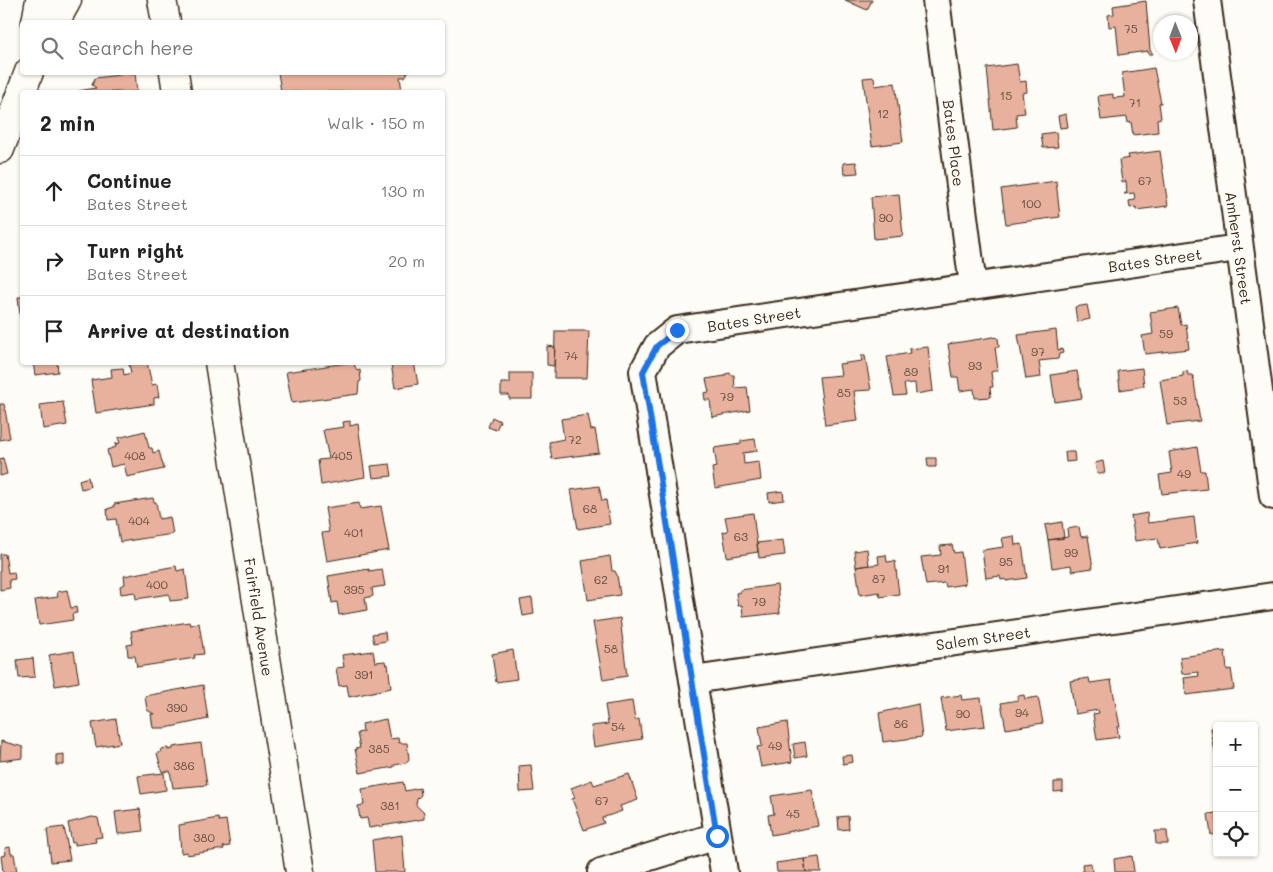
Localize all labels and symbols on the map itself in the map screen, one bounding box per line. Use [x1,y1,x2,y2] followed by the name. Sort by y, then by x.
[1153,15,1198,60] north arrow
[1124,20,1138,36] house number: 75
[1000,87,1012,103] house number: 15
[1129,94,1141,110] house number: 71
[939,99,969,187] street label: Bates Place
[877,105,889,121] house number: 12
[1138,172,1152,188] house number: 67
[1221,190,1257,306] street label: Amherst Street
[1021,195,1042,211] house number: 100
[879,209,894,225] house number: 90
[1107,244,1203,276] street label: Bates Street
[706,302,802,336] street label: Bates Street
[666,319,689,342] route end
[1159,325,1173,341] house number: 59
[1031,343,1045,359] house number: 97
[564,347,578,363] house number: 74
[968,357,982,373] house number: 93
[904,363,918,379] house number: 89
[837,384,851,400] house number: 85
[720,388,734,404] house number: 79
[1173,392,1187,408] house number: 53
[568,431,582,447] house number: 72
[124,447,146,463] house number: 408
[331,447,353,463] house number: 405
[1177,465,1191,481] house number: 49
[583,500,597,516] house number: 68
[128,512,150,528] house number: 404
[344,524,364,540] house number: 401
[734,528,748,544] house number: 63
[1064,544,1078,560] house number: 99
[999,553,1013,569] house number: 95
[240,556,278,678] street label: Fairfield Avenue
[938,560,950,576] house number: 91
[872,570,886,586] house number: 87
[594,571,608,587] house number: 62
[146,576,169,592] house number: 400
[343,581,365,597] house number: 395
[752,593,766,609] house number: 79
[934,621,1032,655] street label: Salem Street
[604,640,618,656] house number: 58
[354,666,374,682] house number: 391
[166,699,188,715] house number: 390
[1015,704,1029,720] house number: 94
[956,705,971,721] house number: 90
[894,715,908,731] house number: 86
[611,718,625,734] house number: 54
[768,737,782,753] house number: 49
[368,740,390,756] house number: 385
[173,757,195,773] house number: 386
[595,792,609,808] house number: 67
[380,797,400,813] house number: 381
[786,805,800,821] house number: 45
[706,825,729,848] route start
[193,829,215,845] house number: 380

